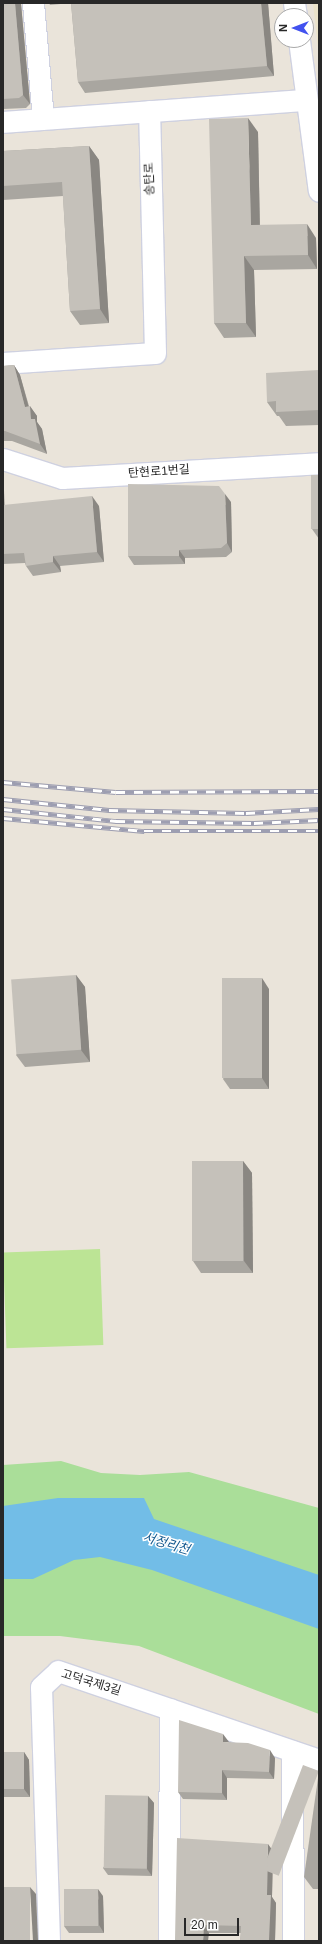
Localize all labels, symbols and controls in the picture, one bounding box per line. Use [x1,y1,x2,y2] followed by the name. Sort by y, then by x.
[274,8,314,48] north arrow
[277,24,289,32] text: N
[142,162,158,196] street label: 송탄로
[128,463,190,481] street label: 탄현로1번길
[141,1530,191,1558] water label: 서정리천
[59,1667,123,1699] street label: 고덕국제3길
[186,1910,241,1936] scale bar
[191,1918,218,1932] text: 20 m

